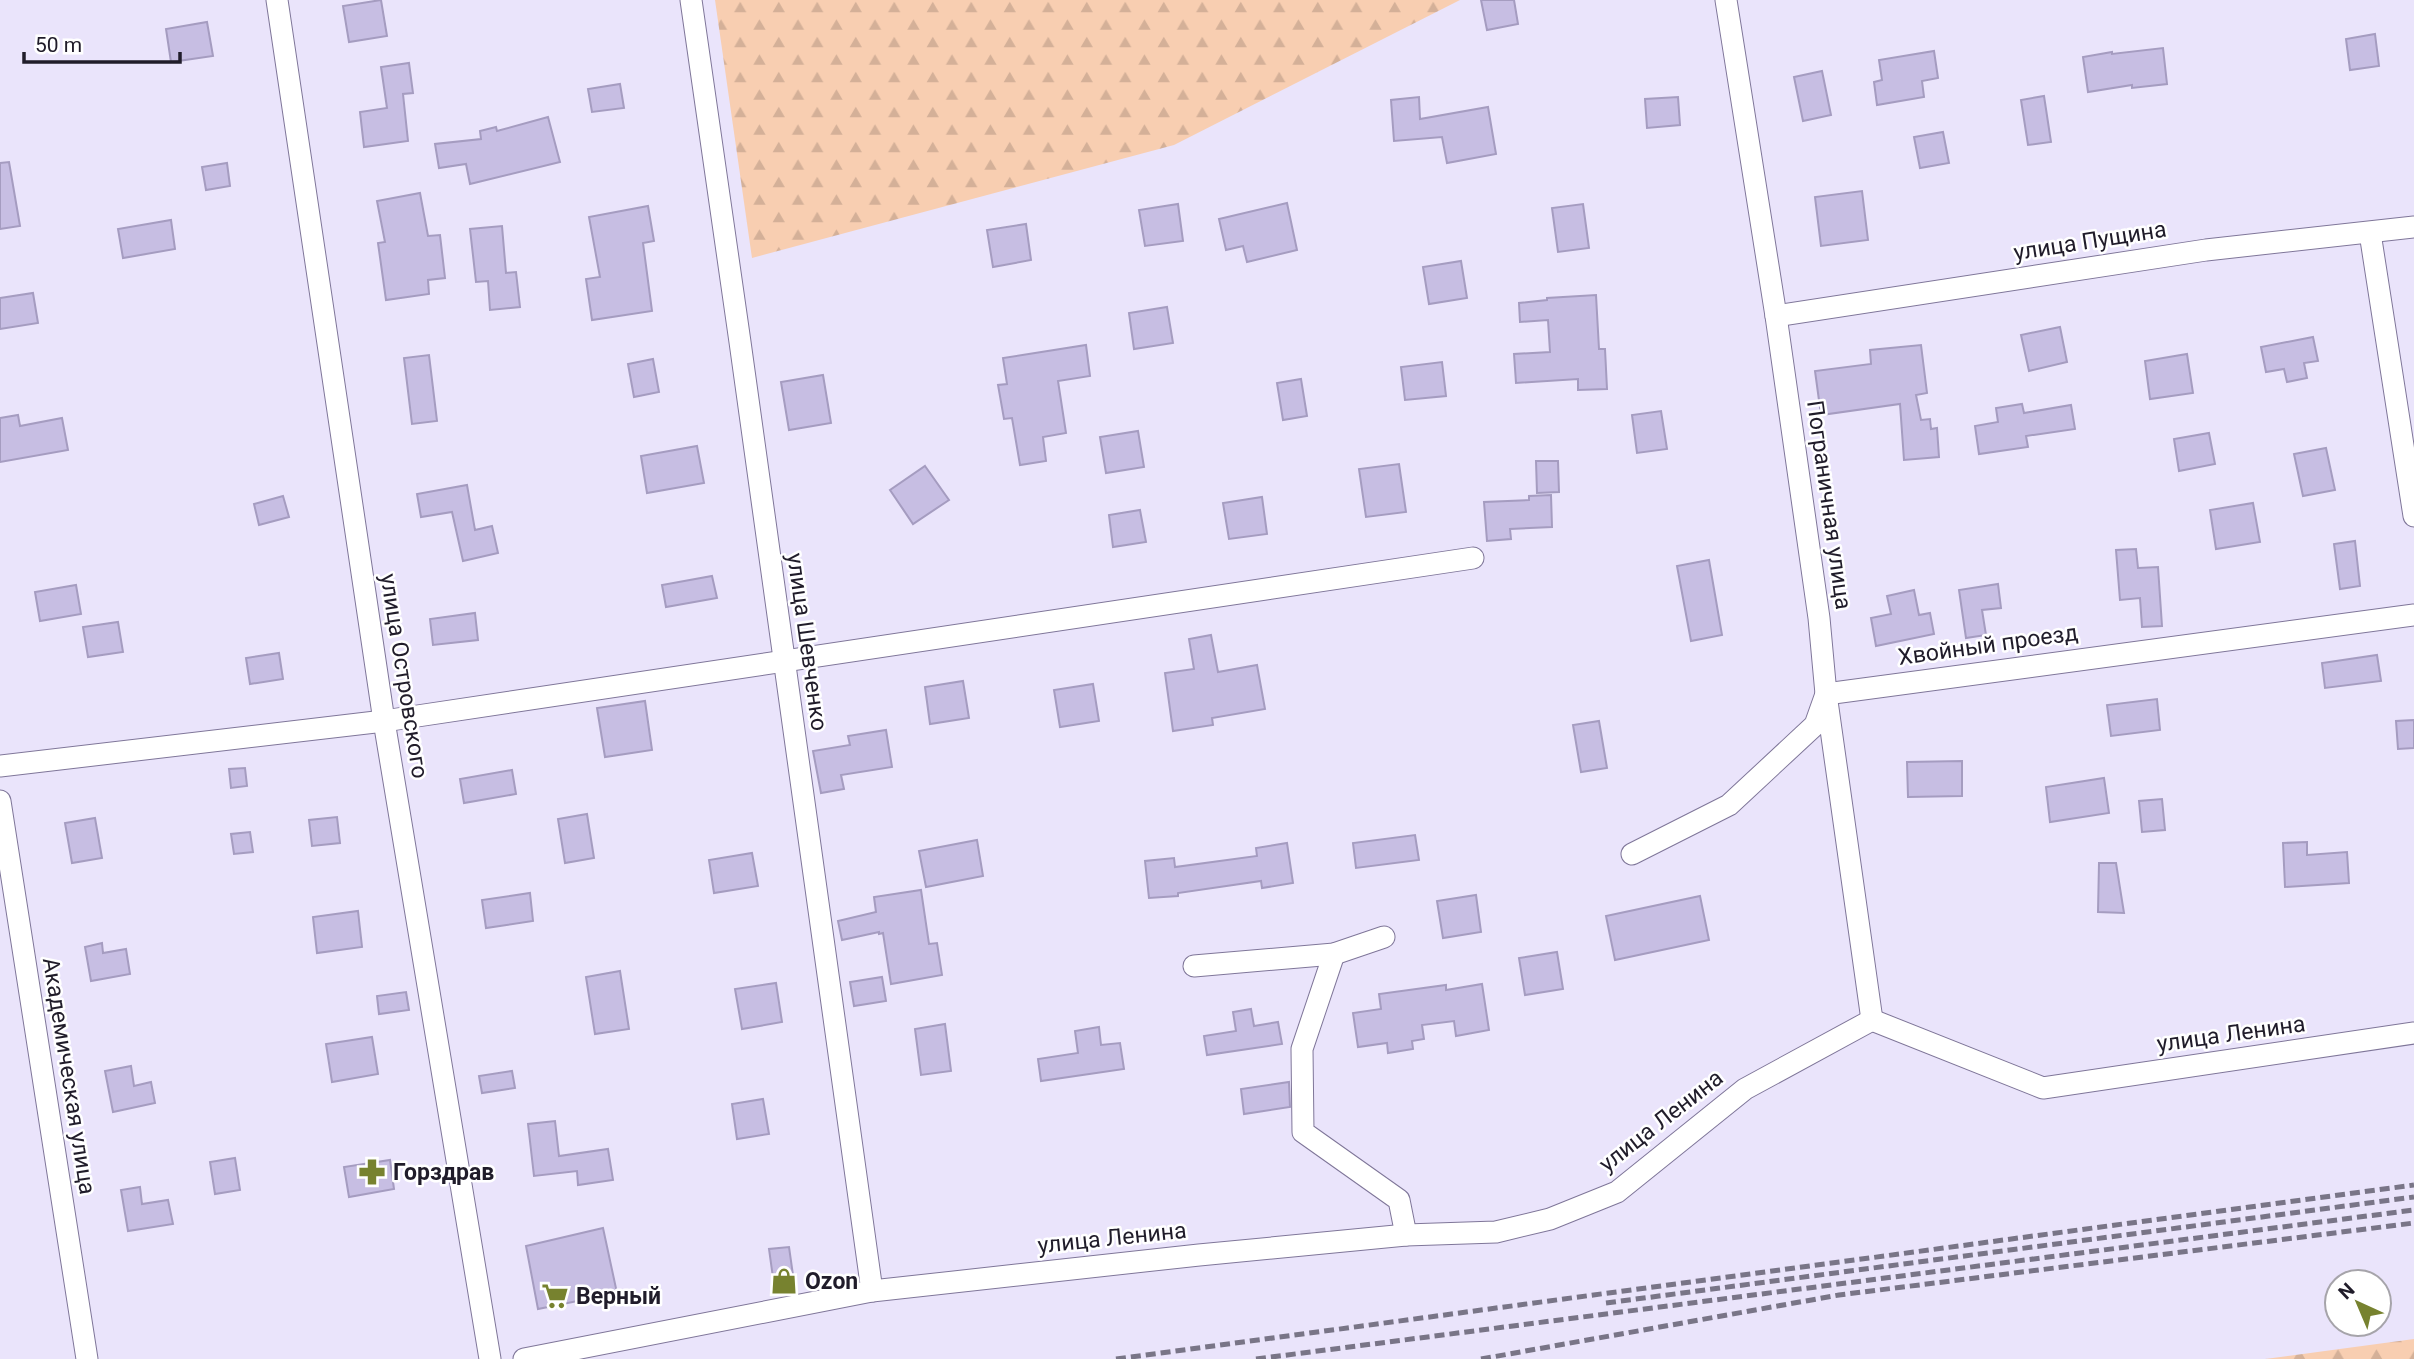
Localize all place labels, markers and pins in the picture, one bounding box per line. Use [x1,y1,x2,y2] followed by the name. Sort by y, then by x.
[357,1157,387,1187] pharmacy icon: Горздрав
[393,1159,494,1186] place label: Горздрав
[769,1266,799,1296] shop icon: Ozon
[805,1268,858,1295] place label: Ozon
[540,1281,570,1311] supermarket icon: Верный
[576,1283,661,1310] place label: Верный

